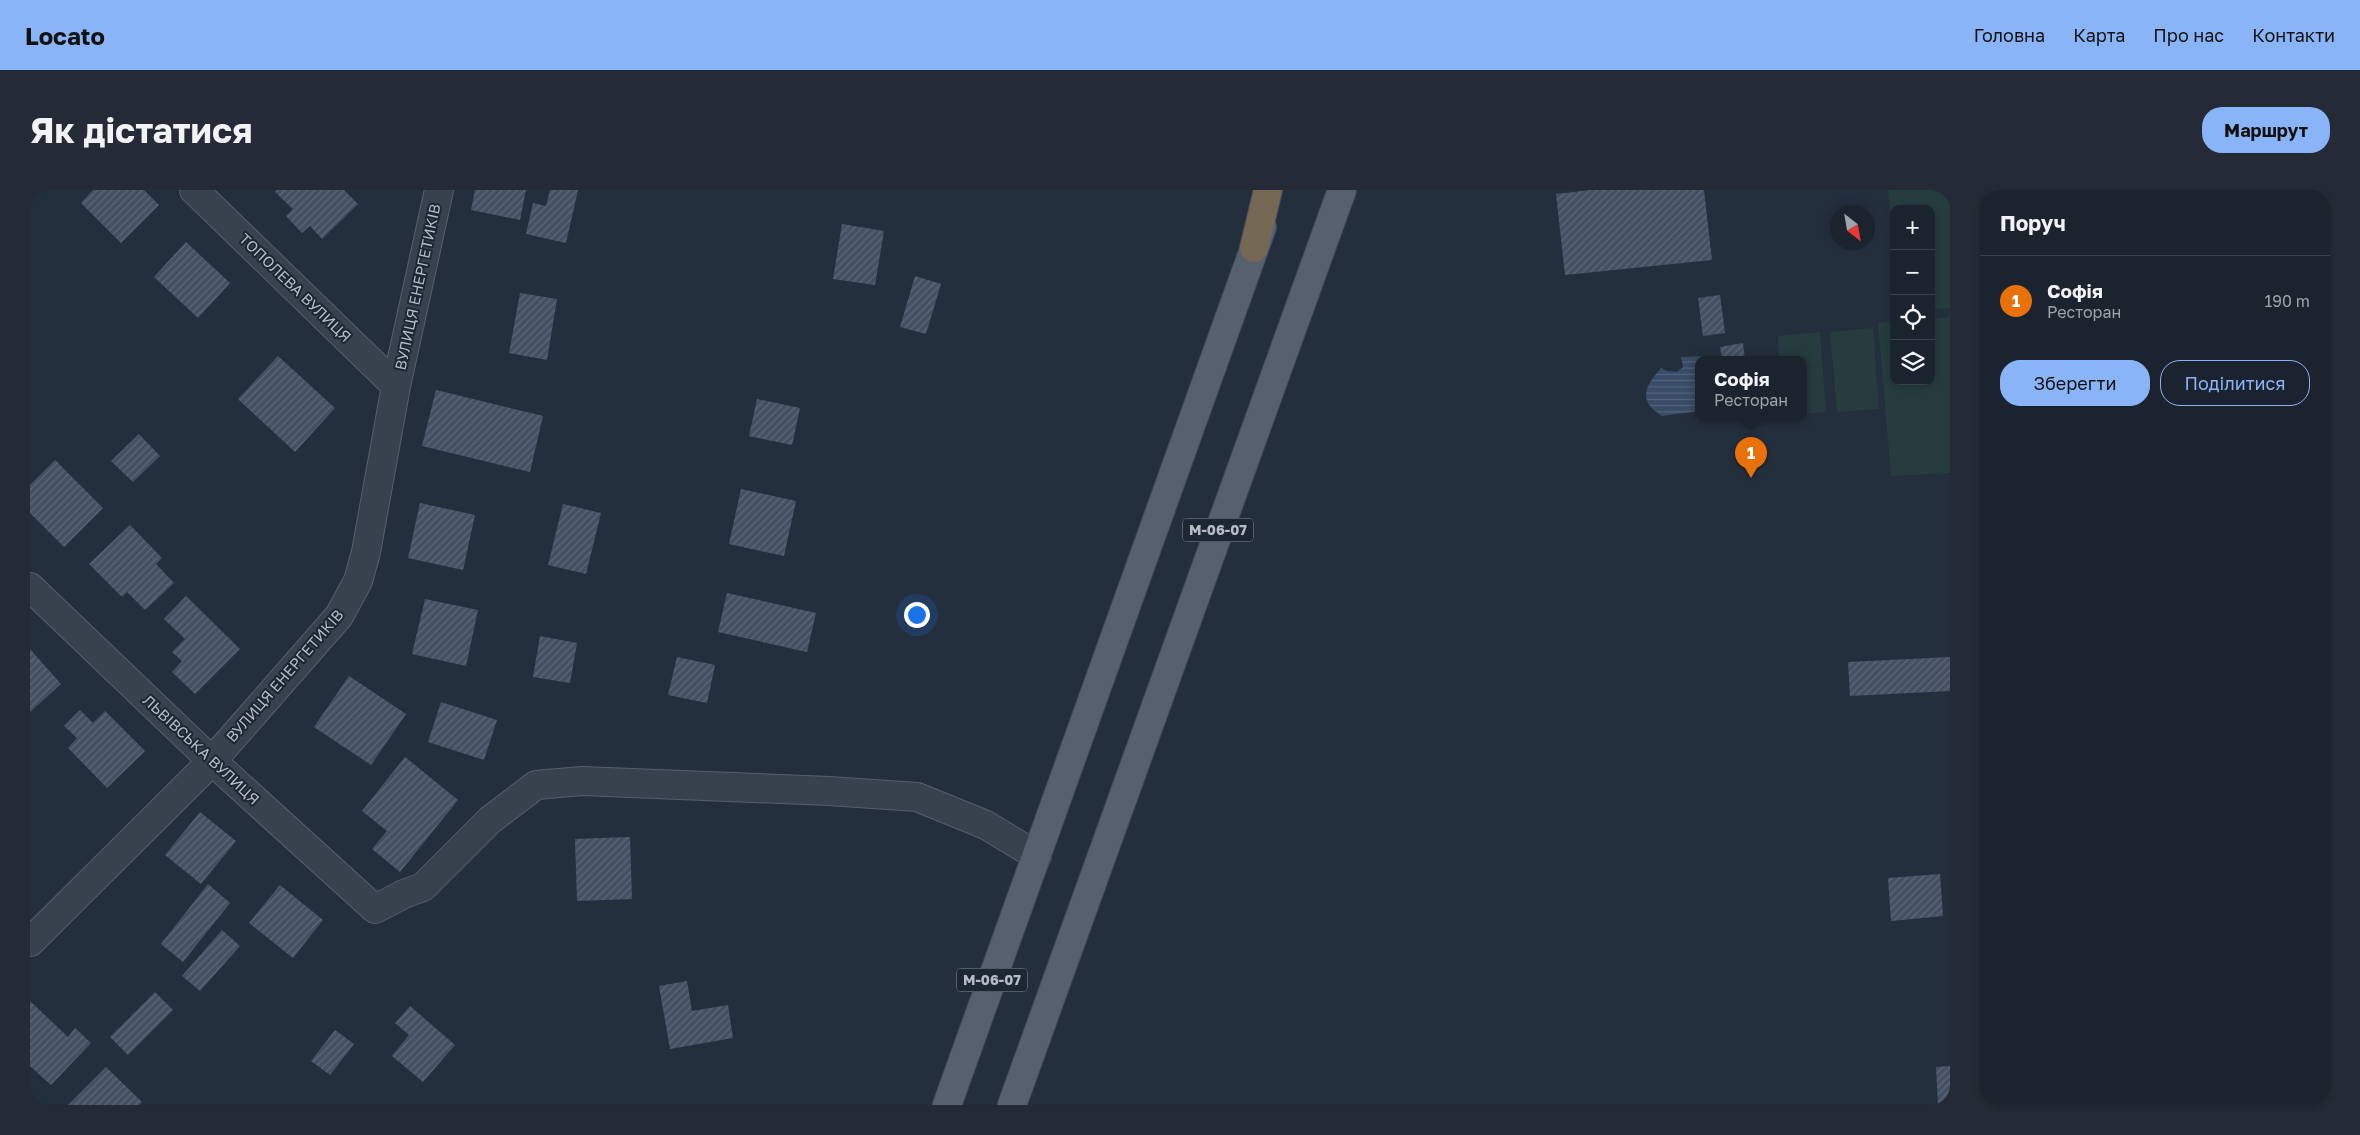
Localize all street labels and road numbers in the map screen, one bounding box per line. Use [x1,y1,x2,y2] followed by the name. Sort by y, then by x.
[391,202,443,372] street label: ВУЛИЦЯ ЕНЕРГЕТИКІВ
[236,229,355,345] street label: ТОПОЛЕВА ВУЛИЦЯ
[1183,518,1253,542] road number: М-06-07
[222,605,347,745] street label: ВУЛИЦЯ ЕНЕРГЕТИКІВ
[140,691,264,808] street label: ЛЬВІВСЬКА ВУЛИЦЯ
[957,968,1027,992] road number: М-06-07

